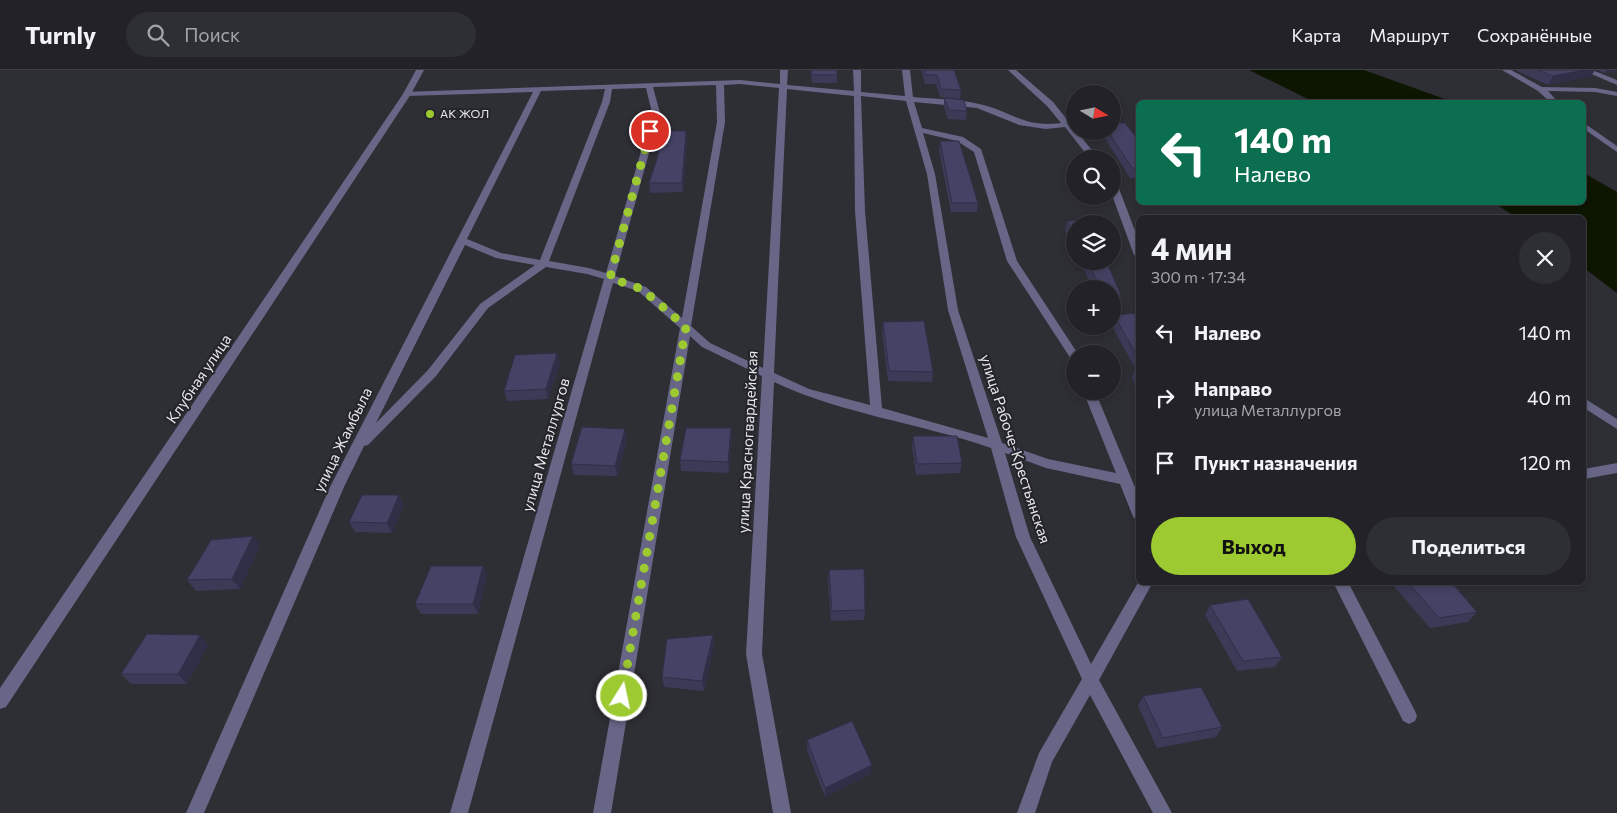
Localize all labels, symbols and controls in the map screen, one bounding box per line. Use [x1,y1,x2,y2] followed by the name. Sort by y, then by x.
[126,12,476,57] search box
[25,20,96,49] text: Turnly
[144,21,172,49] icon: search
[184,23,240,46] text: Поиск
[1292,24,1341,46] text: Карта
[1369,24,1449,46] text: Маршрут
[1477,24,1592,46] text: Сохранённые
[1066,85,1121,140] north arrow
[1066,85,1121,400] map controls
[440,106,489,120] place label: АК ЖОЛ
[424,108,436,120] marker: АК ЖОЛ
[629,110,671,152] pin
[636,117,664,145] icon: arrive
[1234,117,1332,160] text: 140 m
[1151,120,1216,185] icon: left
[1066,150,1121,205] button: search
[1234,160,1311,187] text: Налево
[1066,215,1121,270] button: layers
[1151,229,1232,266] text: 4 мин
[1519,232,1571,284] button: close
[1151,267,1246,286] text: 300 m · 17:34
[1066,280,1121,335] button: +
[1151,319,1179,347] icon: left
[1194,321,1261,344] text: Налево
[1519,321,1571,344] text: 140 m
[162,330,235,426] street label: Клубная улица
[1066,345,1121,400] button: −
[733,350,761,534] street label: улица Красногвардейская
[977,352,1055,546] street label: улица Рабоче-Крестьянская
[517,376,573,514] street label: улица Металлургов
[1194,377,1272,400] text: Направо
[309,384,375,495] street label: улица Жамбыла
[1151,384,1179,412] icon: right
[1527,386,1571,409] text: 40 m
[1194,400,1341,419] text: улица Металлургов
[1151,449,1179,477] icon: arrive
[1194,451,1357,474] text: Пункт назначения
[1520,451,1571,474] text: 120 m
[1151,517,1356,575] button: Выход
[1366,517,1571,575] button: Поделиться
[595,669,647,721] position arrow

